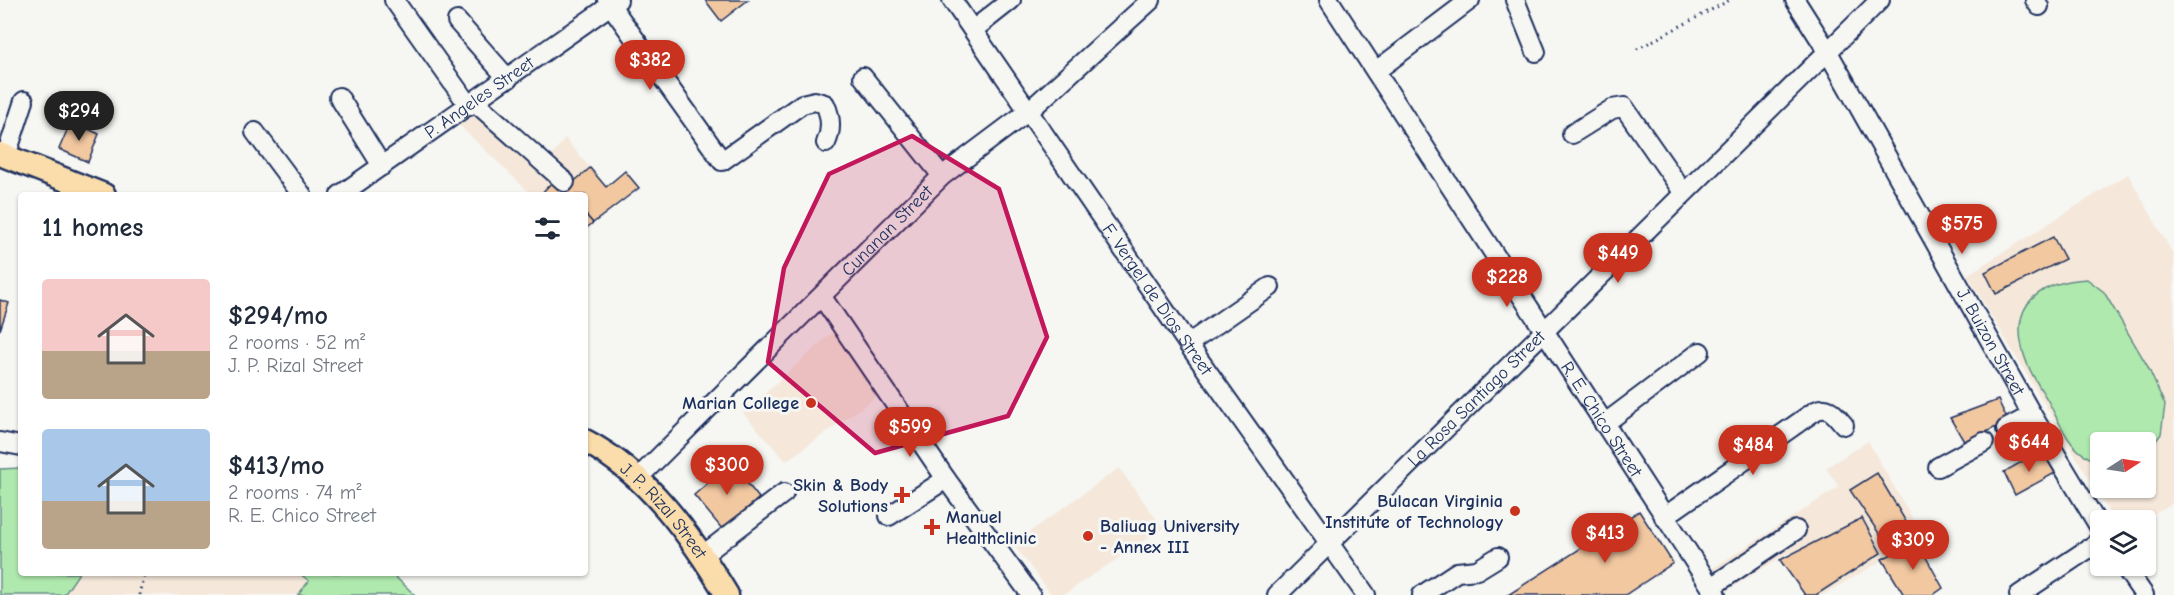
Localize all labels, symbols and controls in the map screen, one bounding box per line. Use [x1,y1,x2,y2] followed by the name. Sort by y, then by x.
[614,40,686,91] pin: $382
[629,48,671,71] text: $382
[421,51,538,143] street label: P. Angeles Street
[43,91,115,142] pin: $294
[58,99,100,122] text: $294
[837,180,938,280] street label: Cunanan Street
[1926,204,1998,255] pin: $575
[531,212,564,245] icon: filters
[1941,212,1983,235] text: $575
[42,213,143,243] text: 11 homes
[1098,220,1218,380] street label: F. Vergel de Dios Street
[1582,233,1654,284] pin: $449
[1597,241,1639,264] text: $449
[1471,257,1543,308] pin: $228
[1486,265,1528,288] text: $228
[1952,285,2030,400] street label: J. Buizon Street
[228,301,328,331] text: $294/mo
[90,303,162,375] icon: home
[1403,325,1550,471] street label: La Rosa Santiago Street
[228,331,365,354] text: 2 rooms · 52 m²
[228,354,363,377] text: J. P. Rizal Street
[1556,358,1647,481] street label: R. E. Chico Street
[682,393,799,414] place label: Marian College
[804,396,818,410] marker: Marian College
[874,407,946,458] pin: $599
[888,415,932,438] text: $599
[1993,422,2065,473] pin: $644
[1717,425,1789,476] pin: $484
[2008,430,2050,453] text: $644
[2090,432,2156,498] north arrow
[2090,432,2156,576] map controls
[1732,433,1774,456] text: $484
[691,445,763,496] pin: $300
[228,451,324,481] text: $413/mo
[90,453,162,525] icon: home
[705,453,749,476] text: $300
[616,458,712,563] street label: J. P. Rizal Street
[793,475,889,517] place label: Skin & Body Solutions
[228,481,361,504] text: 2 rooms · 74 m²
[893,486,911,504] marker: Skin & Body Solutions
[1325,491,1504,533] place label: Bulacan Virginia Institute of Technology
[228,504,376,527] text: R. E. Chico Street
[1508,504,1522,518] marker: Bulacan Virginia Institute of Technology
[946,507,1037,549] place label: Manuel Healthclinic
[2090,510,2156,576] button: layers
[1569,513,1641,564] pin: $413
[1100,516,1240,558] place label: Baliuag University - Annex III
[923,518,941,536] marker: Manuel Healthclinic
[1877,520,1949,571] pin: $309
[1585,521,1625,544] text: $413
[1891,528,1935,551] text: $309
[1081,529,1095,543] marker: Baliuag University - Annex III

